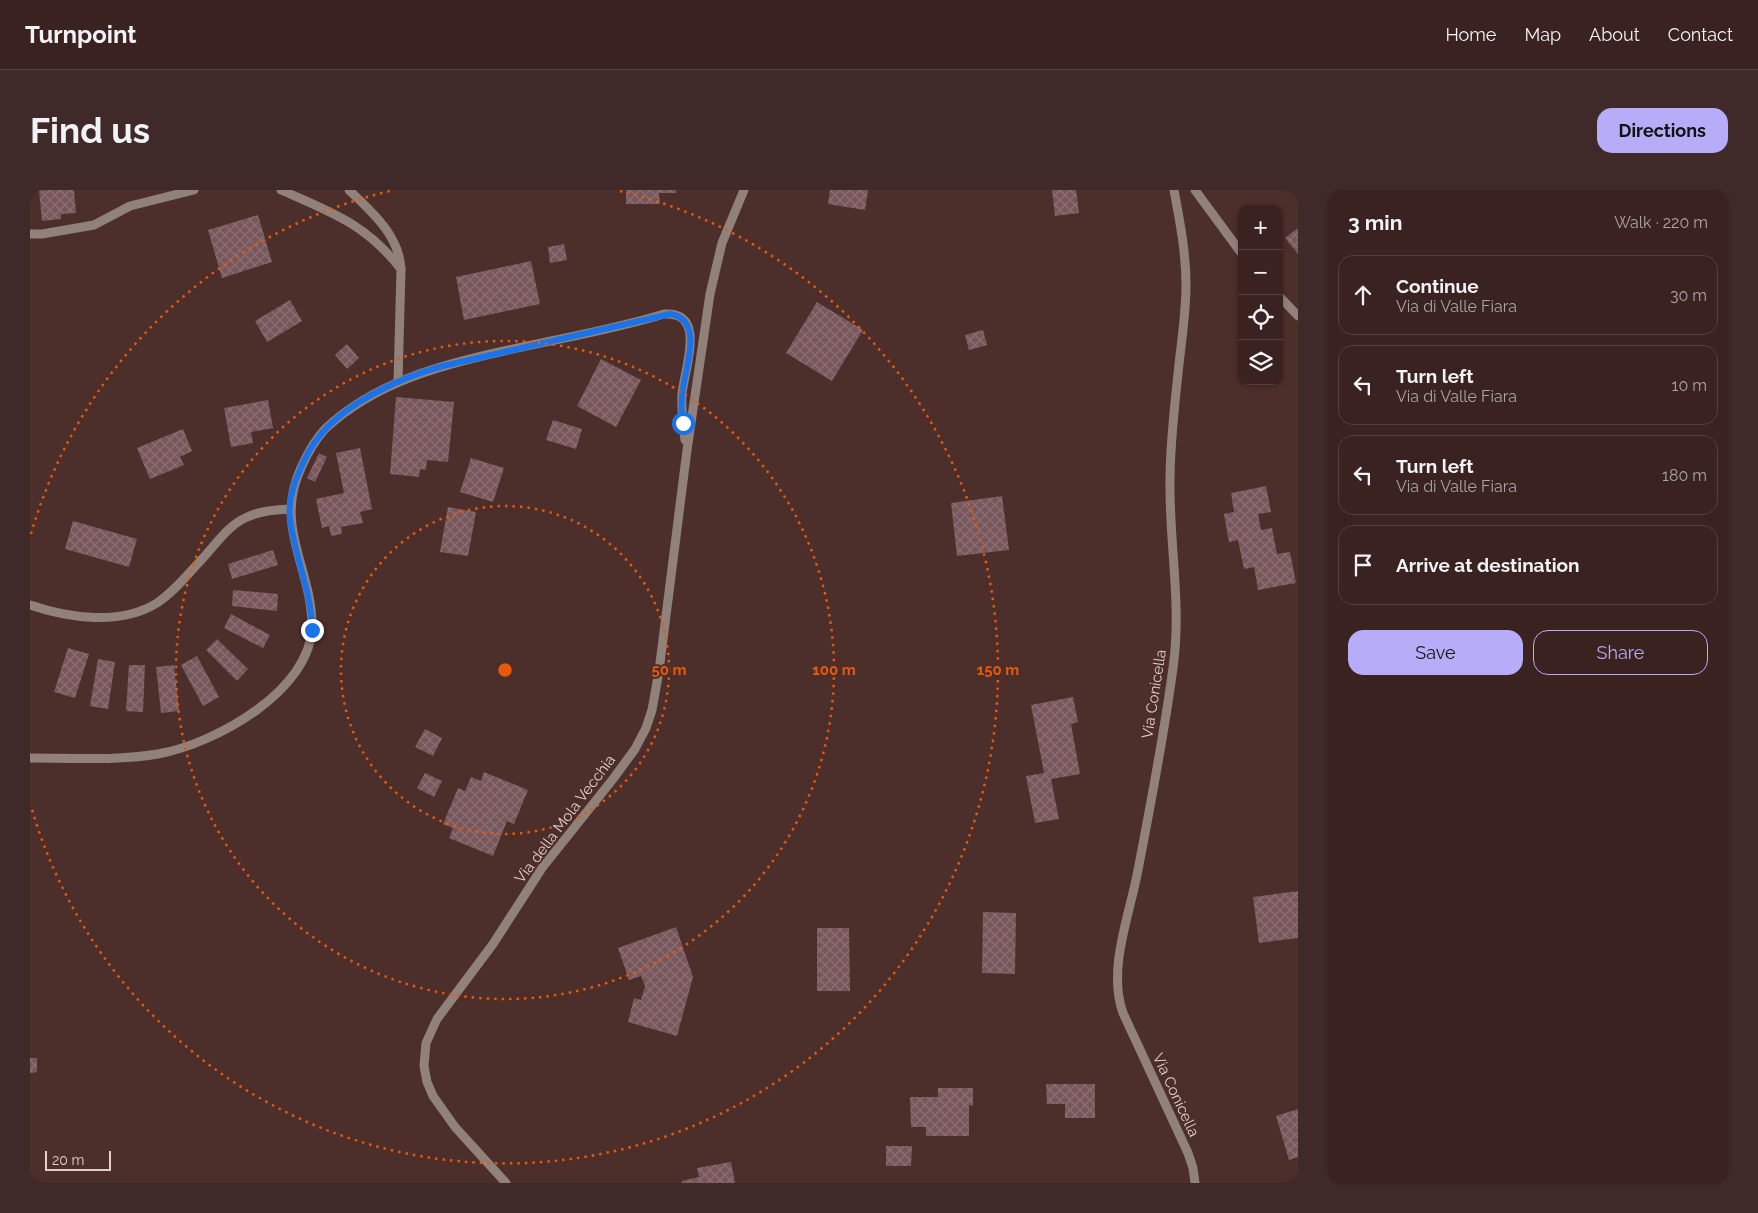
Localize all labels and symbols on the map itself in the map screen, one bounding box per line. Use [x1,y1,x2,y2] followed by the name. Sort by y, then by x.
[672,412,695,435] route start
[301,619,324,642] route end
[1138,648,1170,740] street label: Via Conicella
[496,661,514,679] centre of rings
[651,661,687,679] text: 50 m
[812,661,856,679] text: 100 m
[977,661,1019,679] text: 150 m
[511,751,619,887] street label: Via della Mola Vecchia
[1149,1050,1203,1140] street label: Via Conicella
[45,1148,111,1171] scale bar

